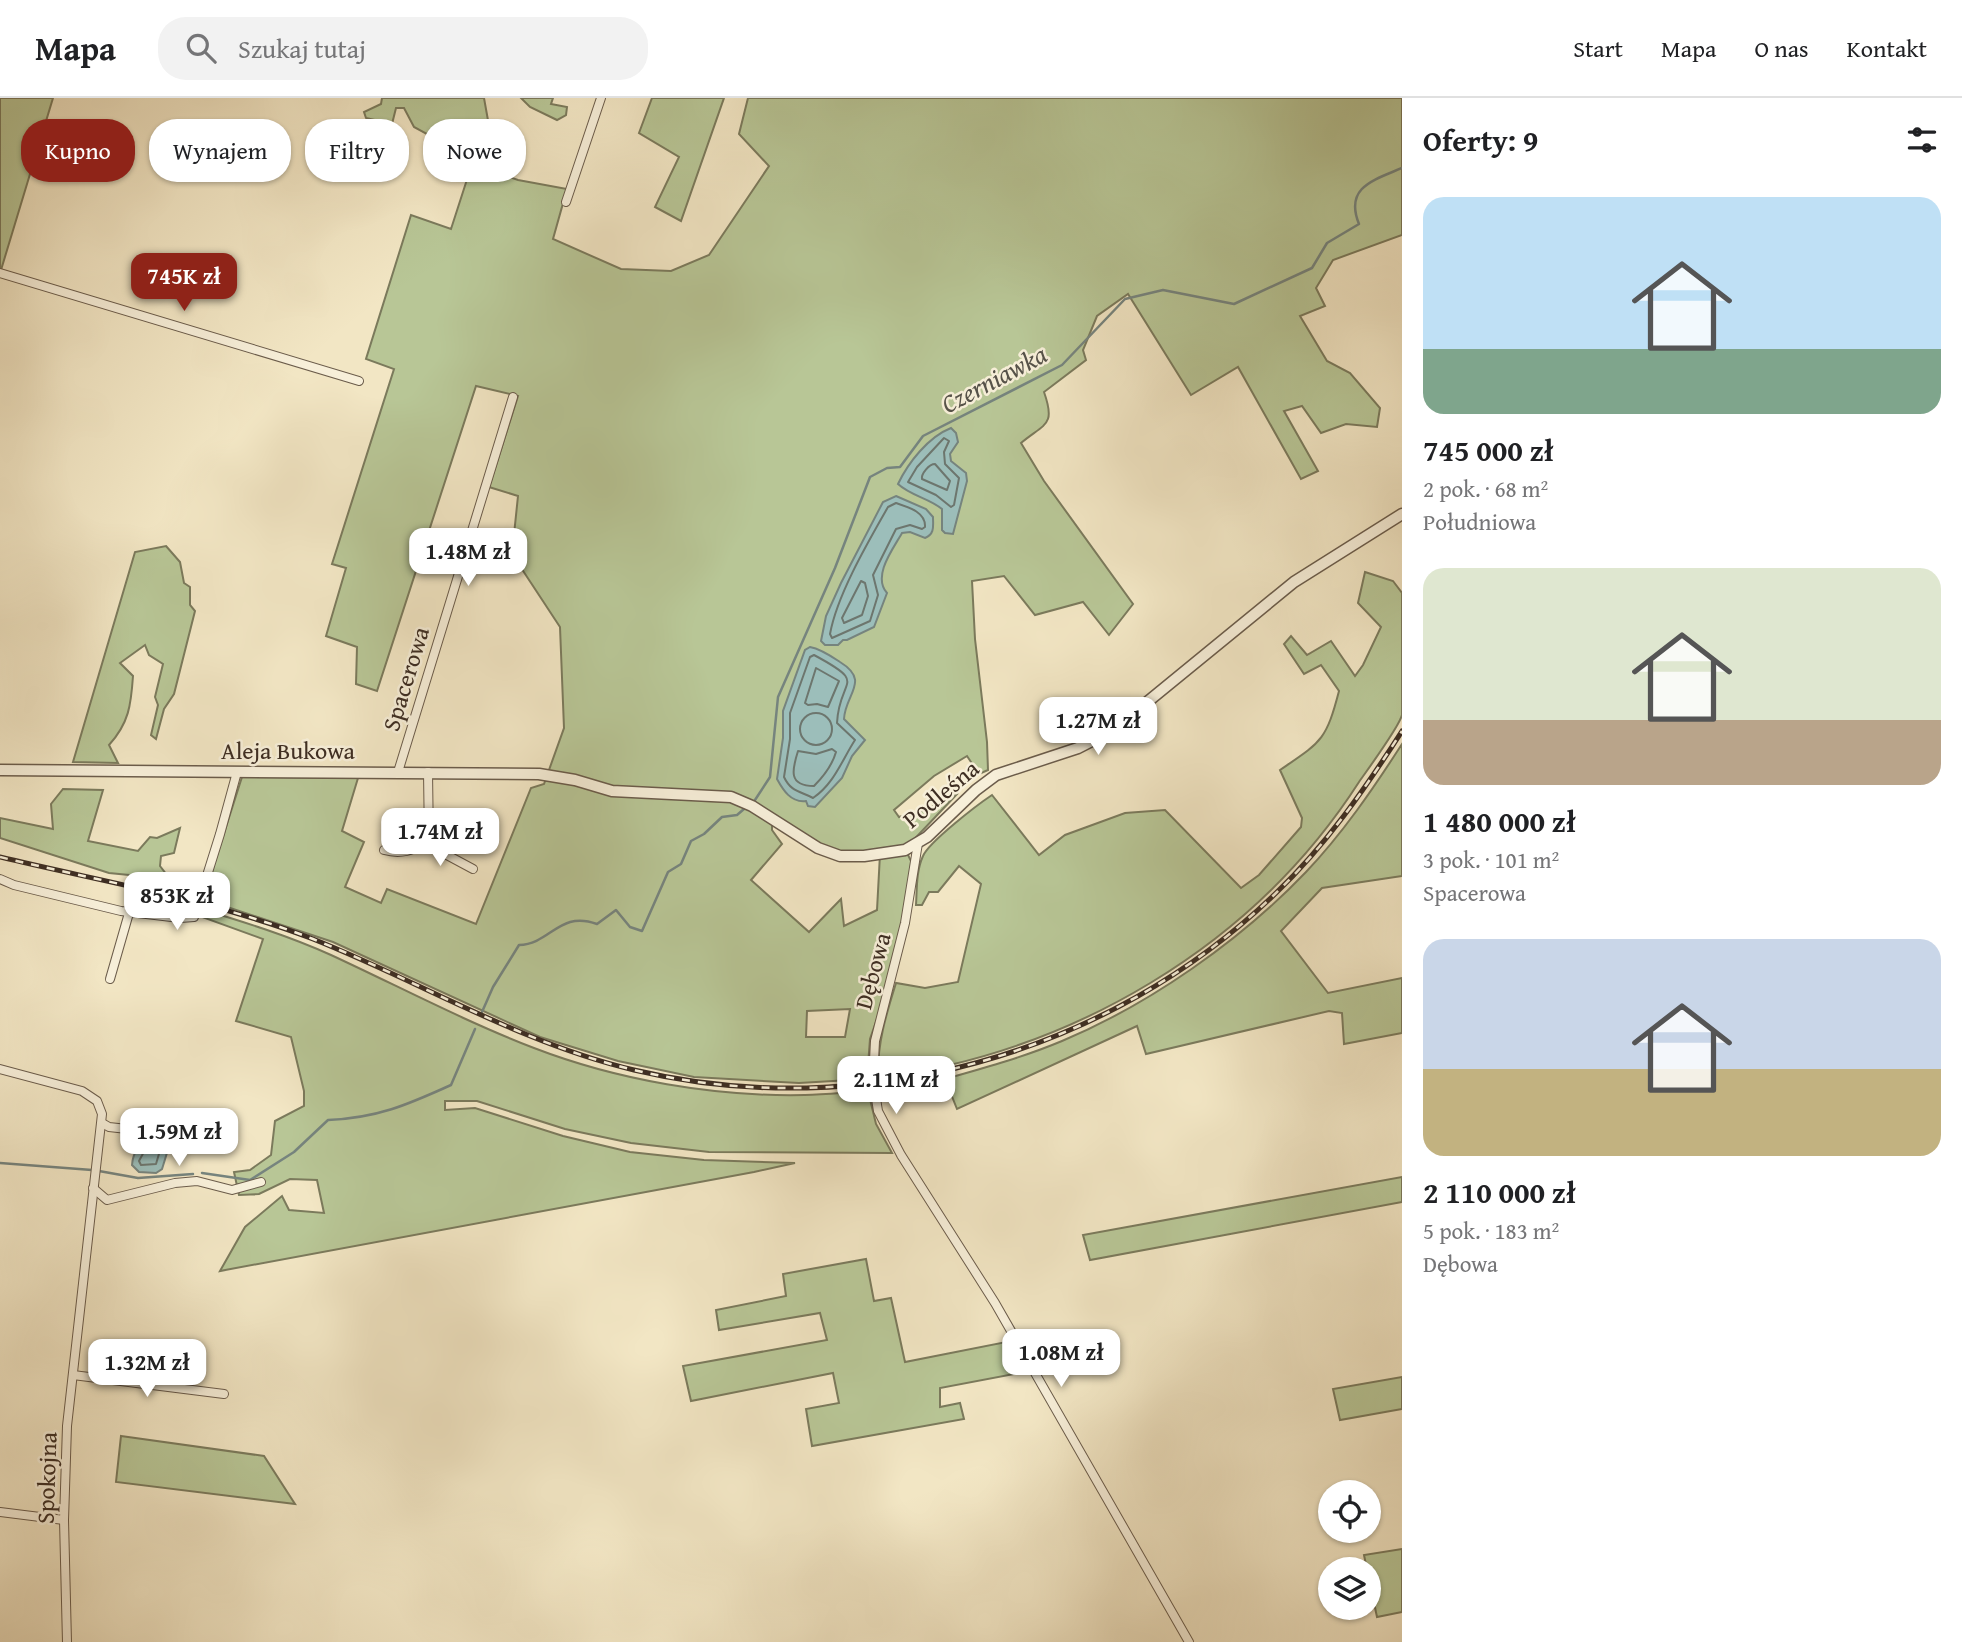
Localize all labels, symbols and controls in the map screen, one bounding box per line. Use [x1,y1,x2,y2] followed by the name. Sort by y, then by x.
[158,17,648,80] search box
[35,24,116,72] text: Mapa
[182,29,220,67] icon: search
[238,29,366,68] text: Szukaj tutaj
[1573,31,1623,66] text: Start
[1661,31,1716,66] text: Mapa
[1754,31,1809,66] text: O nas
[1847,31,1927,66] text: Kontakt
[1423,118,1538,162] text: Oferty: 9
[21,119,135,182] chip: Kupno
[149,119,291,182] chip: Wynajem
[305,119,409,182] chip: Filtry
[423,119,526,182] chip: Nowe
[1903,121,1941,159] icon: filters
[1619,243,1745,369] icon: home
[119,254,249,313] pin: 745K zł
[147,259,221,292] text: 745K zł
[934,334,1054,423] water label: Czerniawka
[1423,428,1554,472] text: 745 000 zł
[1423,472,1548,505] text: 2 pok. · 68 m²
[1423,505,1536,538] text: Południowa
[396,528,540,588] pin: 1.48M zł
[425,534,511,567] text: 1.48M zł
[1619,614,1745,740] icon: home
[373,622,438,735] street label: Spacerowa
[1026,698,1170,757] pin: 1.27M zł
[1055,703,1141,736] text: 1.27M zł
[221,733,356,768] street label: Aleja Bukowa
[895,751,987,836] street label: Podleśna
[1423,799,1576,843] text: 1 480 000 zł
[368,808,512,868] pin: 1.74M zł
[397,814,483,847] text: 1.74M zł
[1423,843,1559,876] text: 3 pok. · 101 m²
[112,872,242,932] pin: 853K zł
[1423,876,1526,909] text: Spacerowa
[140,878,214,911] text: 853K zł
[845,928,900,1013] street label: Dębowa
[1619,985,1745,1111] icon: home
[824,1056,968,1116] pin: 2.11M zł
[853,1062,939,1095] text: 2.11M zł
[107,1108,251,1168] pin: 1.59M zł
[136,1114,222,1147] text: 1.59M zł
[1423,1170,1576,1214] text: 2 110 000 zł
[1423,1214,1559,1247] text: 5 pok. · 183 m²
[1423,1247,1498,1280] text: Dębowa
[989,1330,1133,1389] pin: 1.08M zł
[1018,1335,1104,1368] text: 1.08M zł
[75,1340,219,1399] pin: 1.32M zł
[104,1345,190,1378] text: 1.32M zł
[27,1431,66,1525] street label: Spokojna
[1318,1480,1381,1620] map controls
[1318,1480,1381,1543] button: locate
[1318,1557,1381,1620] button: layers

